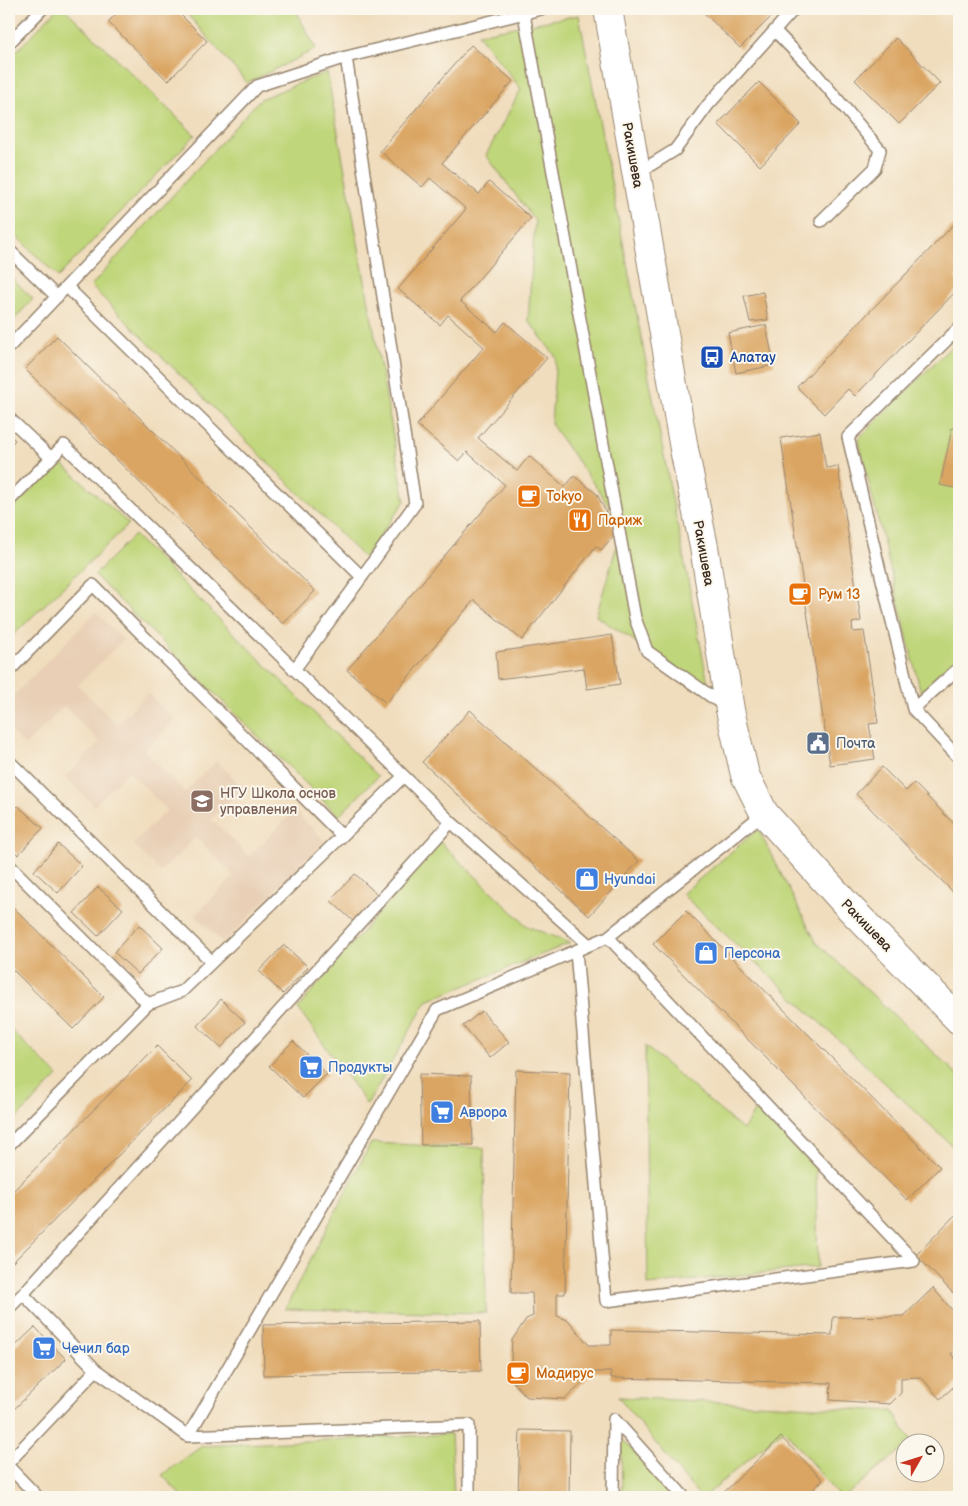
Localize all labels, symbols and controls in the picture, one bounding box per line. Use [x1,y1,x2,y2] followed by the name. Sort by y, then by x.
[618,121,647,190] street label: Ракишева
[699,344,725,370] bus stop icon: Алатау
[729,349,776,366] place label: Алатау
[516,483,542,509] cafe icon: Tokyo
[546,488,582,505] place label: Tokyo
[567,507,593,533] restaurant icon: Париж
[598,512,642,529] place label: Париж
[689,519,718,588] street label: Ракишева
[787,581,813,607] cafe icon: Рум 13
[818,586,860,603] place label: Рум 13
[805,730,831,756] public building icon: Почта
[836,735,876,752] place label: Почта
[220,785,336,818] place label: НГУ Школа основ управления
[189,788,215,814] school or university icon: НГУ Школа основ управления
[574,866,600,892] shop icon: Hyundai
[604,871,655,888] place label: Hyundai
[837,895,896,956] street label: Ракишева
[693,940,719,966] shop icon: Персона
[724,945,781,962] place label: Персона
[298,1054,324,1080] supermarket icon: Продукты
[328,1059,392,1076] place label: Продукты
[429,1099,455,1125] supermarket icon: Аврора
[459,1104,508,1121] place label: Аврора
[31,1335,57,1361] supermarket icon: Чечил бар
[62,1340,130,1357] place label: Чечил бар
[505,1360,531,1386] cafe icon: Мадирус
[536,1365,594,1382] place label: Мадирус
[896,1434,946,1484] north arrow
[920,1441,940,1459] text: С

